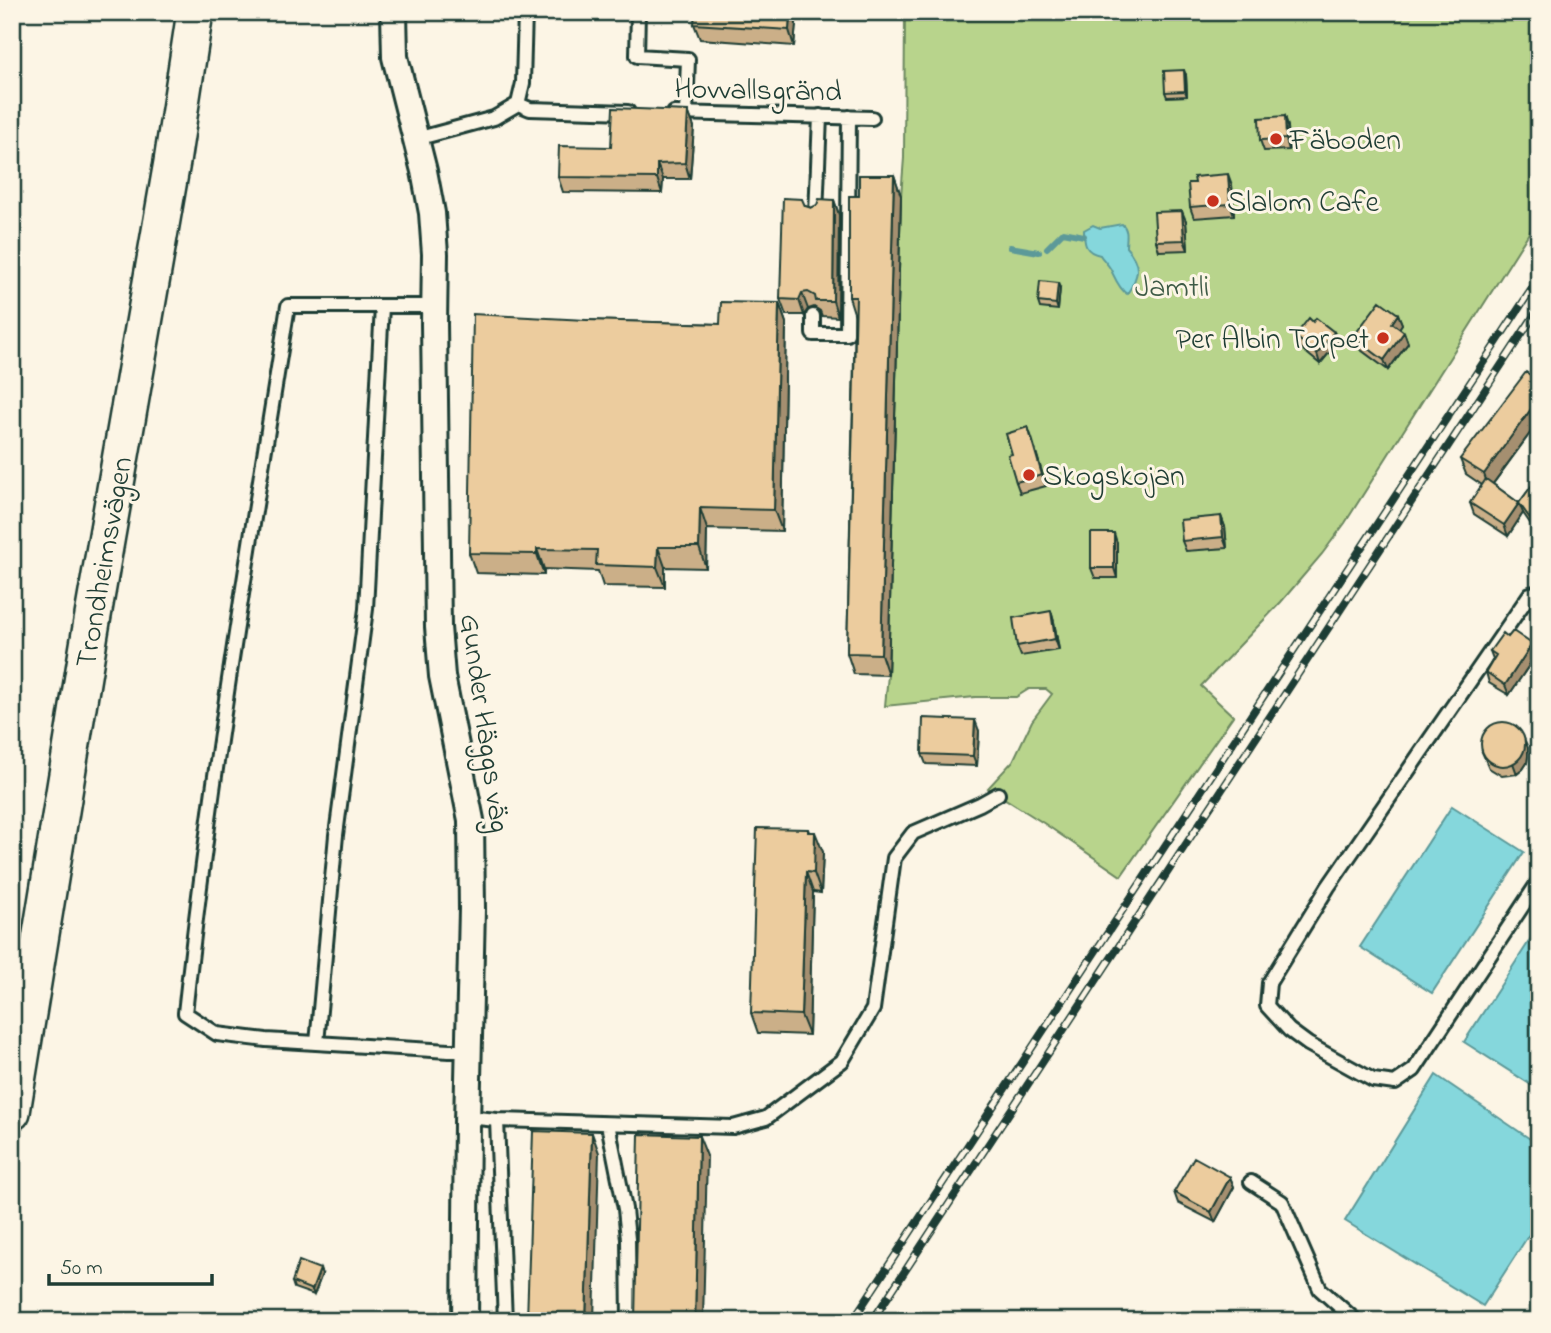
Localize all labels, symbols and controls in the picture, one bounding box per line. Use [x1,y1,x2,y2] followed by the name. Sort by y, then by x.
[674,69,842,115] street label: Hovvallsgränd
[1289,120,1401,164] place label: Fäboden
[1268,131,1284,147] marker: Fäboden
[1227,182,1380,226] place label: Slalom Cafe
[1205,193,1221,209] marker: Slalom Cafe
[1135,267,1209,311] park label: Jamtli
[1175,319,1369,363] place label: Per Albin Torpet
[1375,330,1391,346] marker: Per Albin Torpet
[66,453,146,672] street label: Trondheimsvägen
[1043,456,1185,500] place label: Skogskojan
[1021,467,1037,483] marker: Skogskojan
[446,611,520,836] street label: Gunder Häggs väg
[49,1242,212,1286] scale bar
[60,1254,103,1284] text: 50 m

